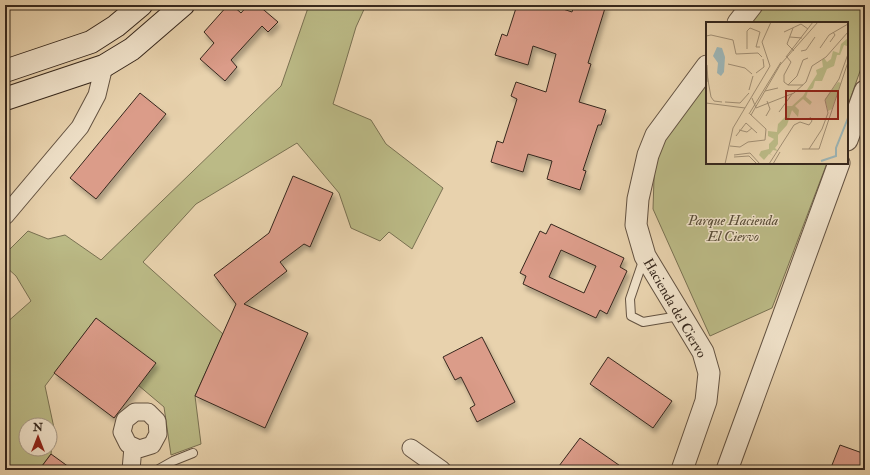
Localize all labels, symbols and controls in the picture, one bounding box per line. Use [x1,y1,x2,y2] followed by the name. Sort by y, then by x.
[706,22,848,164] inset map
[687,212,779,245] park label: Parque Hacienda El Ciervo
[640,255,711,361] street label: Hacienda del Ciervo
[18,417,58,457] north arrow
[32,421,44,434] text: N

